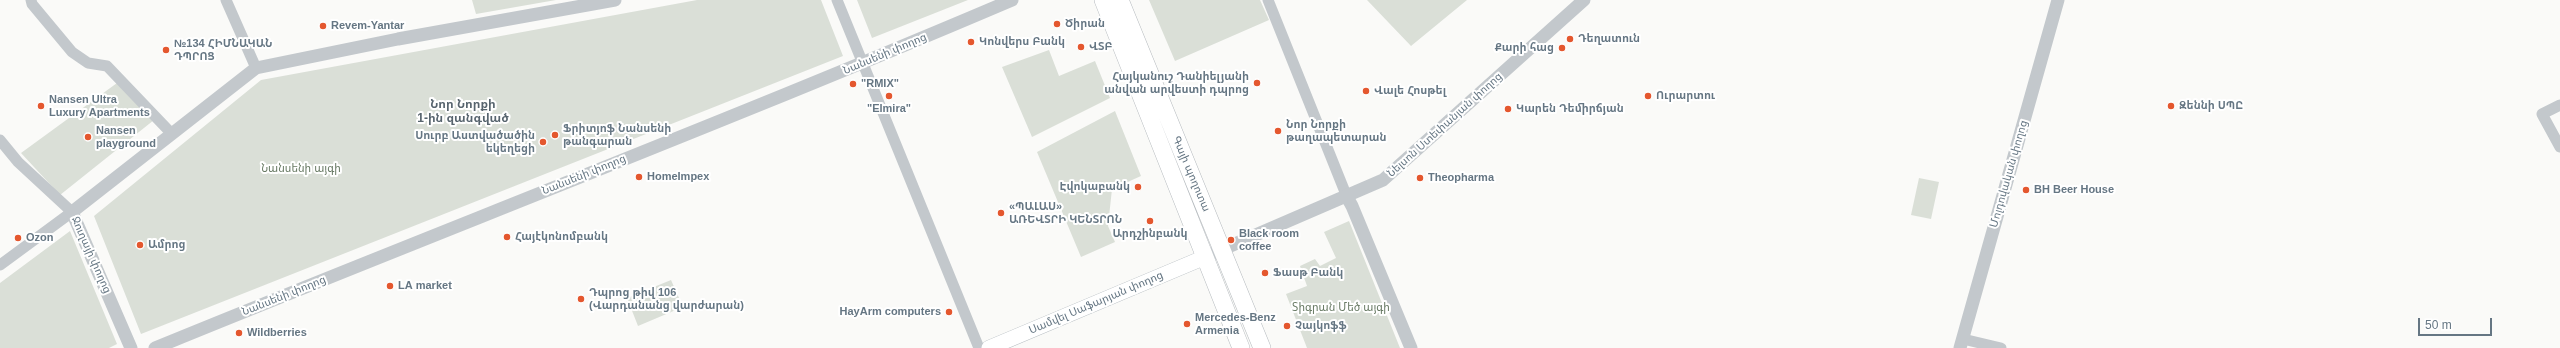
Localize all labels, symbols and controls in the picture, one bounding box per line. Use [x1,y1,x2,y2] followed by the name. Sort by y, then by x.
[1065,17,1105,31] place label: Ծիրան
[331,19,404,33] place label: Revem-Yantar
[1052,19,1062,29] marker: Ծիրան
[318,21,328,31] marker: Revem-Yantar
[841,30,929,78] street label: Նանսենի փողոց
[1578,32,1640,46] place label: Դեղատուն
[1565,34,1575,44] marker: Դեղատուն
[979,35,1065,49] place label: Կոնվերս Բանկ
[174,37,272,63] place label: №134 ՀԻՄՆԱԿԱՆ ԴՊՐՈՑ
[966,37,976,47] marker: Կոնվերս Բանկ
[1089,40,1112,54] place label: ՎՏԲ
[1495,41,1554,55] place label: Քարի հաց
[1076,42,1086,52] marker: ՎՏԲ
[1557,43,1567,53] marker: Քարի հաց
[161,45,171,55] marker: №134 ՀԻՄՆԱԿԱՆ ԴՊՐՈՑ
[1104,70,1249,96] place label: Հայկանուշ Դանիելյանի անվան արվեստի դպրոց
[1385,70,1505,180] street label: Նելսոն Ստեփանյան փողոց
[861,77,899,91] place label: "RMIX"
[1252,78,1262,88] marker: Հայկանուշ Դանիելյանի անվան արվեստի դպրոց
[848,79,858,89] marker: "RMIX"
[1374,84,1446,98] place label: Վալե Հոսթել
[1361,86,1371,96] marker: Վալե Հոսթել
[1656,89,1715,103] place label: Ուրարտու
[884,91,894,101] marker: "Elmira"
[1643,91,1653,101] marker: Ուրարտու
[49,93,150,119] place label: Nansen Ultra Luxury Apartments
[417,98,509,126] district label: Նոր Նորքի 1-ին զանգված
[2179,99,2243,113] place label: Զեննի ՍՊԸ
[36,101,46,111] marker: Nansen Ultra Luxury Apartments
[2166,101,2176,111] marker: Զեննի ՍՊԸ
[867,102,911,116] place label: "Elmira"
[1516,102,1624,116] place label: Կարեն Դեմիրճյան
[1503,104,1513,114] marker: Կարեն Դեմիրճյան
[1286,118,1387,144] place label: Նոր Նորքի թաղապետարան
[1987,119,2031,229] street label: Մոլդովական փողոց
[563,122,671,148] place label: Ֆրիտյոֆ Նանսենի թանգարան
[96,124,156,150] place label: Nansen playground
[1273,126,1283,136] marker: Նոր Նորքի թաղապետարան
[415,129,535,155] place label: Սուրբ Աստվածածին եկեղեցի
[550,130,560,140] marker: Ֆրիտյոֆ Նանսենի թանգարան
[83,132,93,142] marker: Nansen playground
[1169,134,1213,214] street label: Գայի պողոտա
[538,137,548,147] marker: Սուրբ Աստվածածին եկեղեցի
[540,152,628,198] street label: Նանսենի փողոց
[261,162,341,176] park label: Նանսենի այգի
[647,170,709,184] place label: HomeImpex
[1428,171,1494,185] place label: Theopharma
[634,172,644,182] marker: HomeImpex
[1415,173,1425,183] marker: Theopharma
[1060,180,1130,194] place label: Էվոկաբանկ
[1133,182,1143,192] marker: Էվոկաբանկ
[2034,183,2114,197] place label: BH Beer House
[2021,185,2031,195] marker: BH Beer House
[1009,200,1122,226] place label: «ՊԱԼԱՍ» ԱՌԵՎՏՐԻ ԿԵՆՏՐՈՆ
[996,208,1006,218] marker: «ՊԱԼԱՍ» ԱՌԵՎՏՐԻ ԿԵՆՏՐՈՆ
[68,215,114,295] street label: Ջուղայի փողոց
[1145,216,1155,226] marker: Արդշինբանկ
[1112,227,1188,241] place label: Արդշինբանկ
[1239,227,1299,253] place label: Black room coffee
[515,230,608,244] place label: Հայէկոնոմբանկ
[26,231,53,245] place label: Ozon
[502,232,512,242] marker: Հայէկոնոմբանկ
[13,233,23,243] marker: Ozon
[1226,235,1236,245] marker: Black room coffee
[148,238,186,252] place label: Ամրոց
[135,240,145,250] marker: Ամրոց
[1273,266,1343,280] place label: Ֆասթ Բանկ
[1260,268,1270,278] marker: Ֆասթ Բանկ
[1027,269,1165,337] street label: Սամվել Սաֆարյան փողոց
[240,273,328,319] street label: Նանսենի փողոց
[398,279,452,293] place label: LA market
[385,281,395,291] marker: LA market
[589,286,744,312] place label: Դպրոց թիվ 106 (Վարդանանց վարժարան)
[576,294,586,304] marker: Դպրոց թիվ 106 (Վարդանանց վարժարան)
[1292,301,1390,315] park label: Տիգրան Մեծ այգի
[840,305,941,319] place label: HayArm computers
[944,307,954,317] marker: HayArm computers
[2420,310,2494,336] scale bar
[1195,311,1276,337] place label: Mercedes-Benz Armenia
[2425,318,2452,332] text: 50 m
[1182,319,1192,329] marker: Mercedes-Benz Armenia
[1295,319,1347,333] place label: Չայկոֆֆ
[1282,321,1292,331] marker: Չայկոֆֆ
[247,326,307,340] place label: Wildberries
[234,328,244,338] marker: Wildberries

